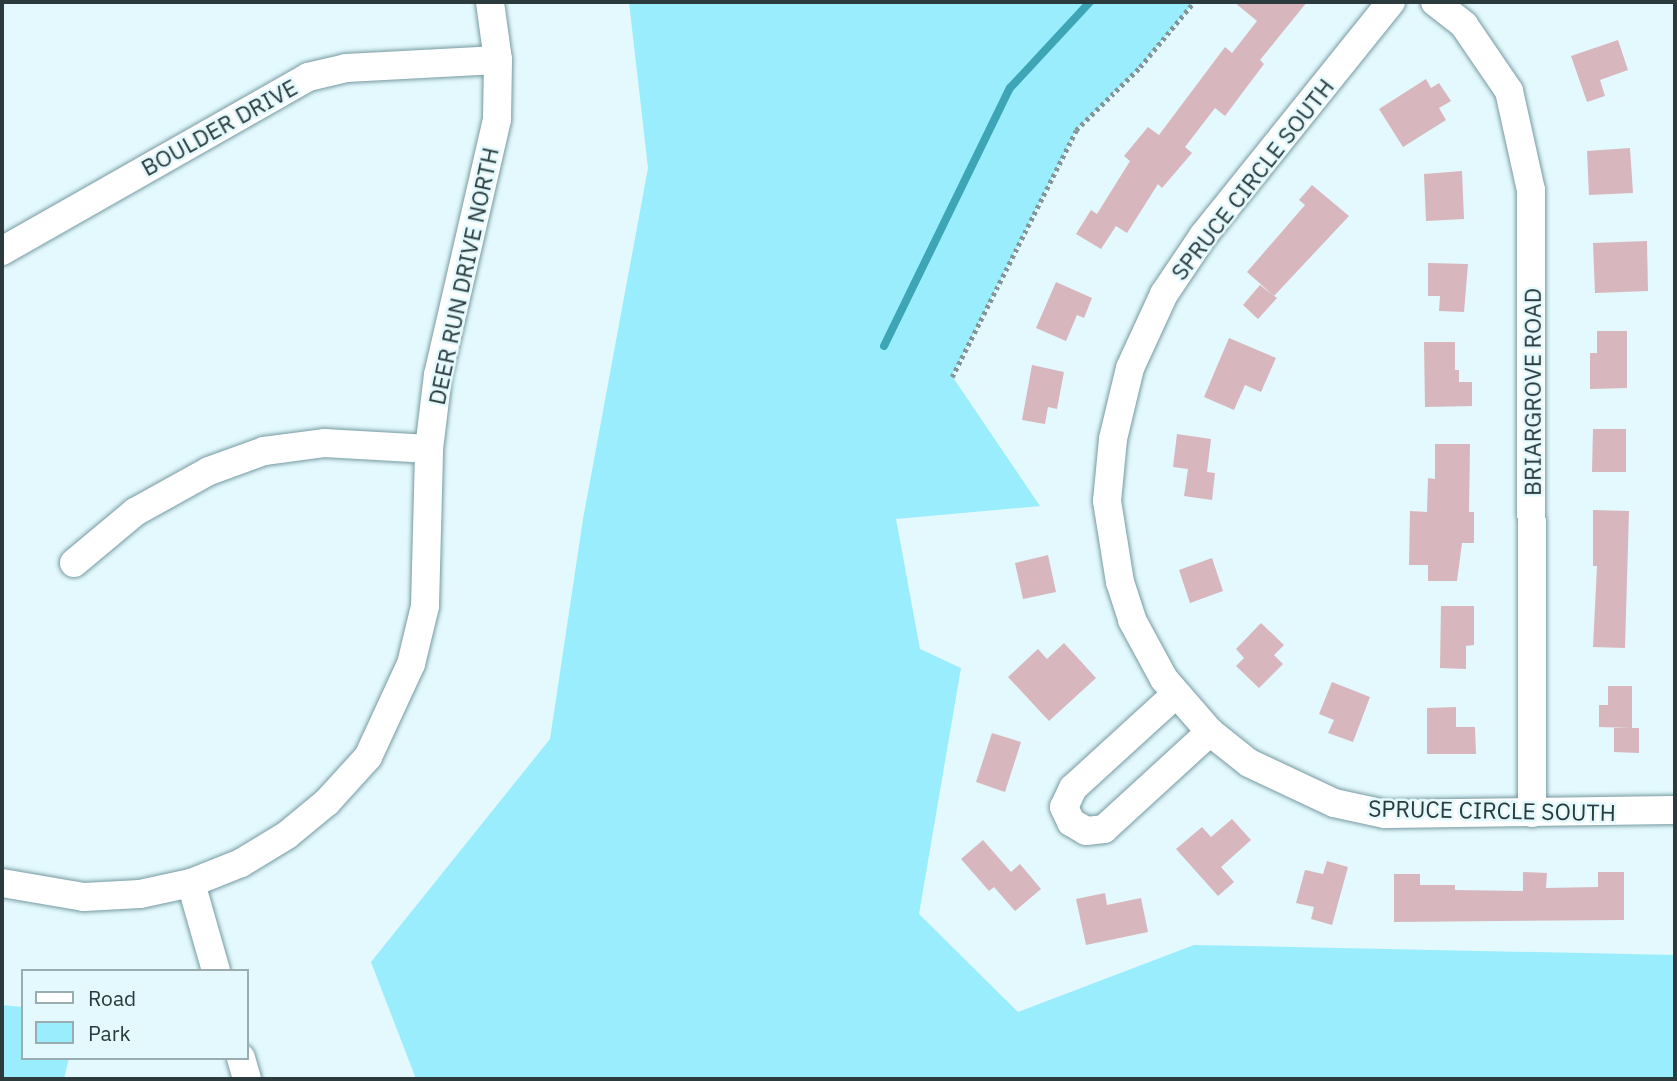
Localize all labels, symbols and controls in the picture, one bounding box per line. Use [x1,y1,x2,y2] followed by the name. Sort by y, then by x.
[136,73,302,181] street label: BOULDER DRIVE
[1165,73,1339,285] street label: SPRUCE CIRCLE SOUTH
[422,145,504,407] street label: DEER RUN DRIVE NORTH
[1518,288,1546,496] street label: BRIARGROVE ROAD
[1368,794,1616,826] street label: SPRUCE CIRCLE SOUTH
[21,969,248,1060] legend
[88,984,136,1012] text: Road
[88,1019,131,1047] text: Park

